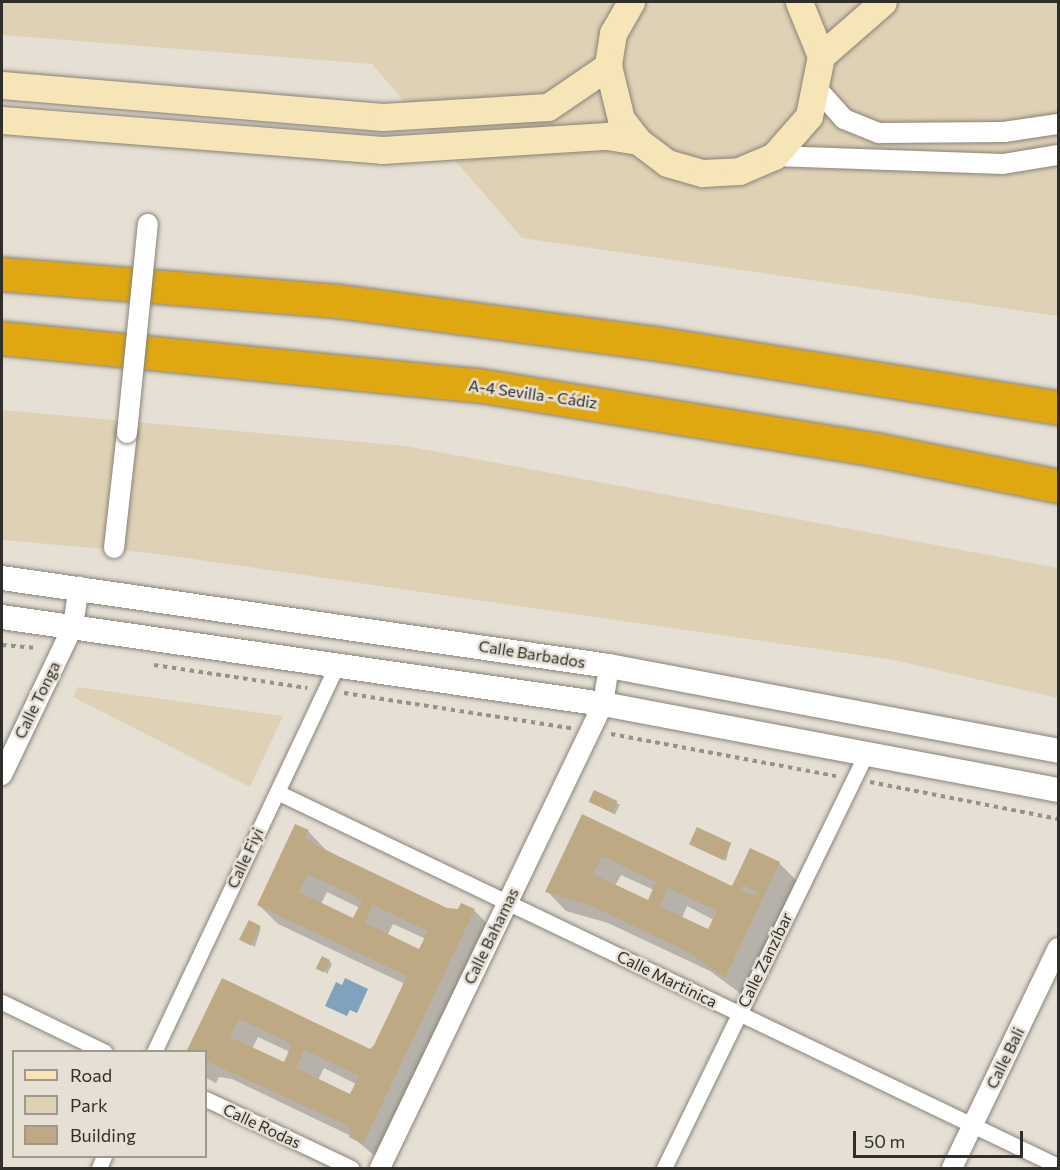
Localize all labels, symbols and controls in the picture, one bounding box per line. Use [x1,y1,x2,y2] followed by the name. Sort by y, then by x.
[467,375,599,413] street label: A-4 Sevilla - Cádiz
[477,636,587,672] street label: Calle Barbados
[10,658,64,742] street label: Calle Tonga
[223,825,267,891] street label: Calle Fiyi
[459,885,523,987] street label: Calle Bahamas
[734,909,796,1011] street label: Calle Zanzíbar
[614,946,720,1012] street label: Calle Martinica
[982,1024,1028,1092] street label: Calle Bali
[12,1050,207,1158] legend
[70,1064,112,1086] text: Road
[70,1094,108,1116] text: Park
[220,1100,304,1152] street label: Calle Rodas
[856,1119,1026,1157] scale bar
[70,1124,136,1146] text: Building
[864,1130,905,1152] text: 50 m

